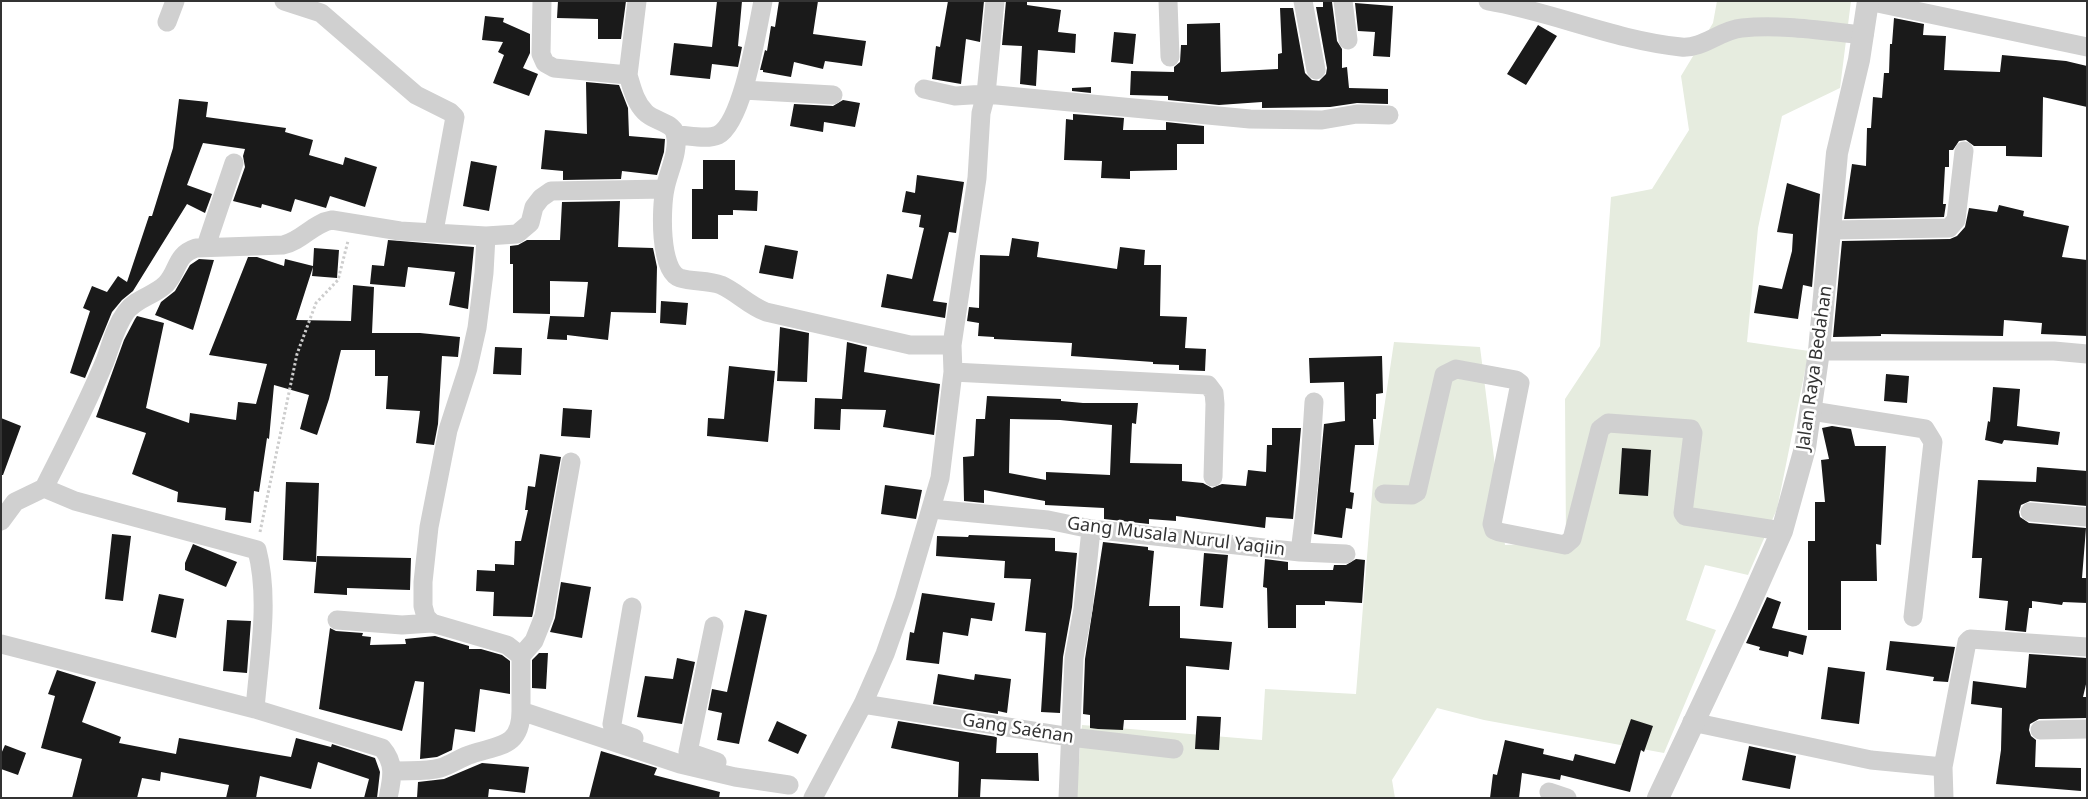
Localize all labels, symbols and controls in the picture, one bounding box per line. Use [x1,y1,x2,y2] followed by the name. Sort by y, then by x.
[1793,284,1837,452] street label: Jalan Raya Bedahan
[1066,513,1286,561] street label: Gang Musala Nurul Yaqiin
[961,710,1075,748] street label: Gang Saénan

